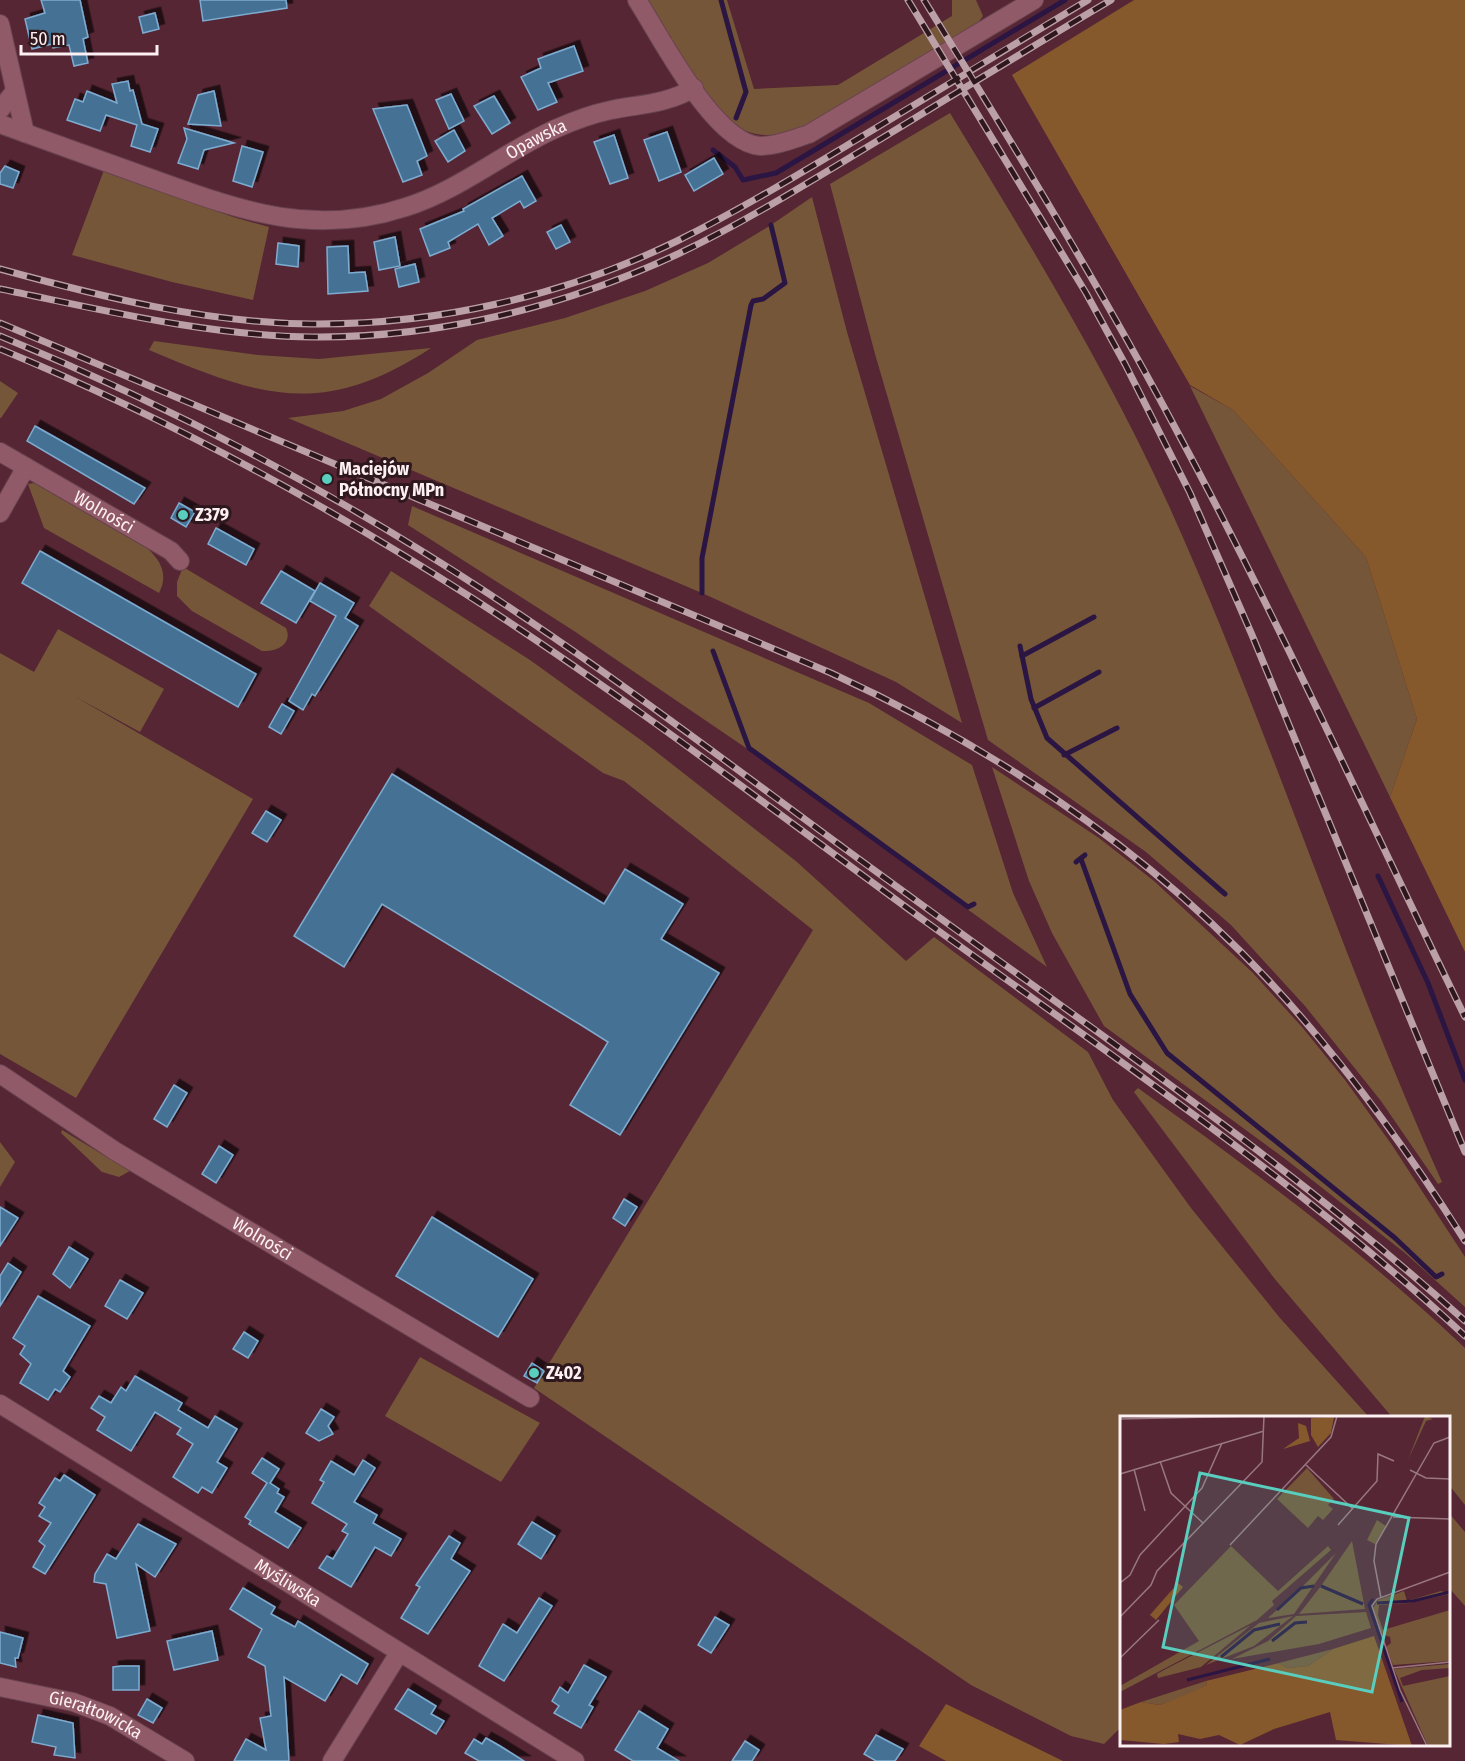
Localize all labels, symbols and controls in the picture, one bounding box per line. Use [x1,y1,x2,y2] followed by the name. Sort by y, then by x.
[21,18,158,56] scale bar
[30,28,66,50] text: 50 m
[502,114,570,164] street label: Opawska
[339,458,444,501] place label: Maciejów Północny MPn
[320,472,334,486] marker: Maciejów Północny MPn
[70,486,138,538] street label: Wolności
[195,504,229,526] place label: Z379
[176,508,190,522] marker: Z379
[228,1212,297,1265] street label: Wolności
[546,1362,582,1384] place label: Z402
[527,1366,541,1380] marker: Z402
[1120,1416,1450,1746] inset map
[251,1554,325,1612] street label: Myśliwska
[47,1686,146,1744] street label: Gierałtowicka

